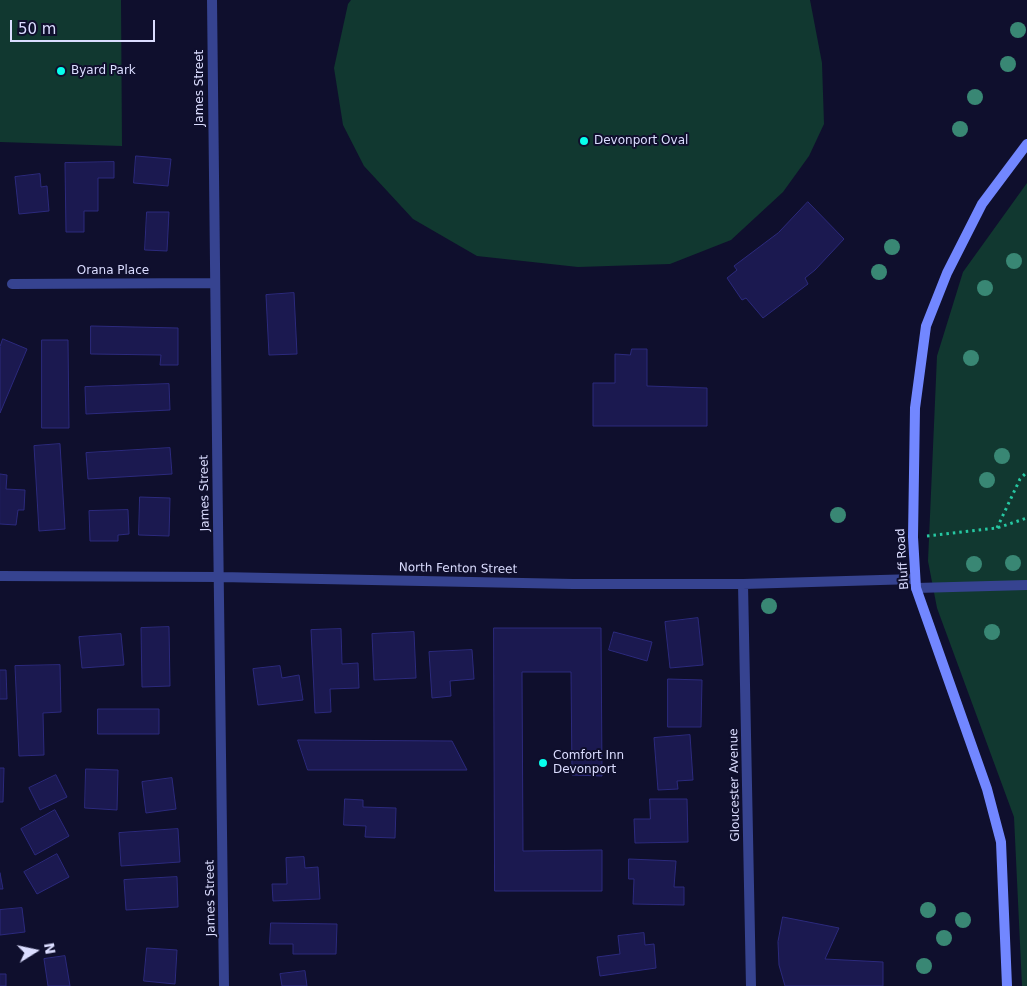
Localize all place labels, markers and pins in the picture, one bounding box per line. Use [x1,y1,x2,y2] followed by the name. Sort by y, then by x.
[71,64,136,78] place label: Byard Park
[55,65,67,77] marker: Byard Park
[594,134,688,148] place label: Devonport Oval
[578,135,590,147] marker: Devonport Oval
[553,749,624,777] place label: Comfort Inn Devonport
[537,757,549,769] marker: Comfort Inn Devonport

